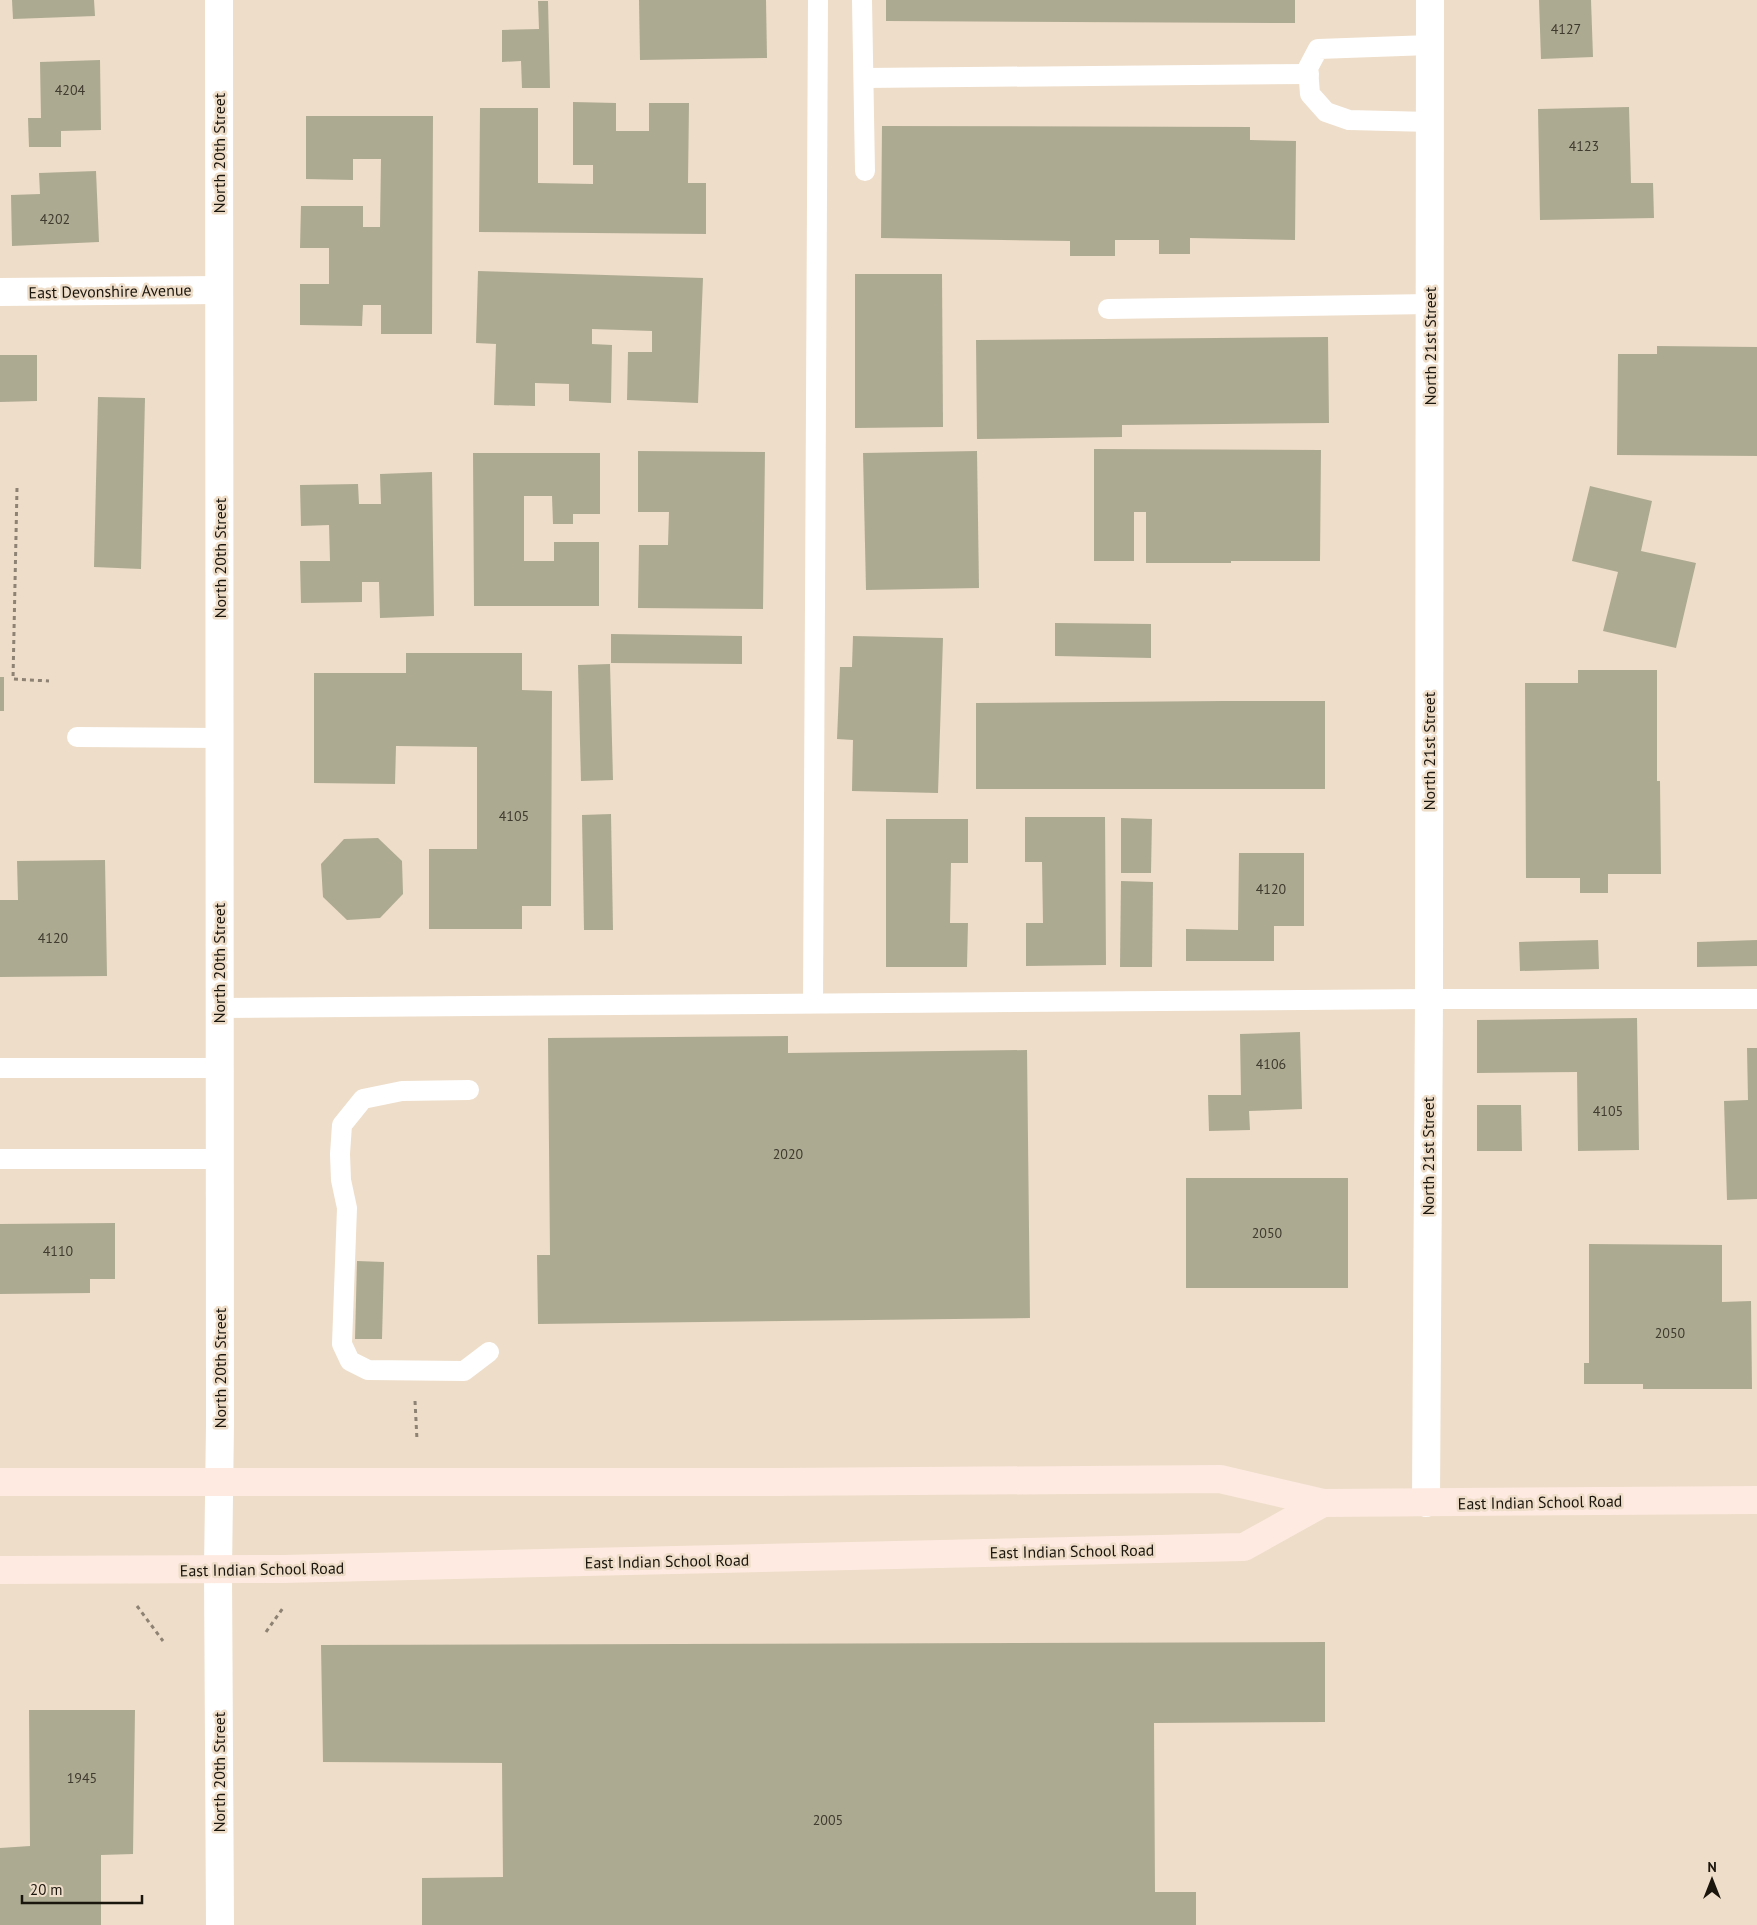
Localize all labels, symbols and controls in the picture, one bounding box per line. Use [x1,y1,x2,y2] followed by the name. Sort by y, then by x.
[1551,20,1581,38] house number: 4127
[55,81,86,99] house number: 4204
[209,92,229,213] street label: North 20th Street
[1569,137,1599,155] house number: 4123
[40,210,70,228] house number: 4202
[28,280,192,302] street label: East Devonshire Avenue
[1420,286,1440,405] street label: North 21st Street
[210,497,230,618] street label: North 20th Street
[1419,691,1439,810] street label: North 21st Street
[499,807,529,825] house number: 4105
[1256,880,1287,898] house number: 4120
[209,902,229,1023] street label: North 20th Street
[38,929,69,947] house number: 4120
[1256,1055,1286,1073] house number: 4106
[1418,1096,1438,1215] street label: North 21st Street
[1593,1102,1623,1120] house number: 4105
[773,1145,804,1163] house number: 2020
[1252,1224,1283,1242] house number: 2050
[43,1242,74,1260] house number: 4110
[210,1307,230,1428] street label: North 20th Street
[1655,1324,1686,1342] house number: 2050
[1458,1491,1622,1513] street label: East Indian School Road
[990,1540,1154,1562] street label: East Indian School Road
[585,1550,749,1572] street label: East Indian School Road
[180,1558,344,1580] street label: East Indian School Road
[209,1711,229,1832] street label: North 20th Street
[67,1769,97,1787] house number: 1945
[813,1811,843,1829] house number: 2005
[1687,1855,1737,1905] north arrow
[1707,1858,1717,1876] text: N
[22,1872,142,1904] scale bar
[30,1880,63,1899] text: 20 m

